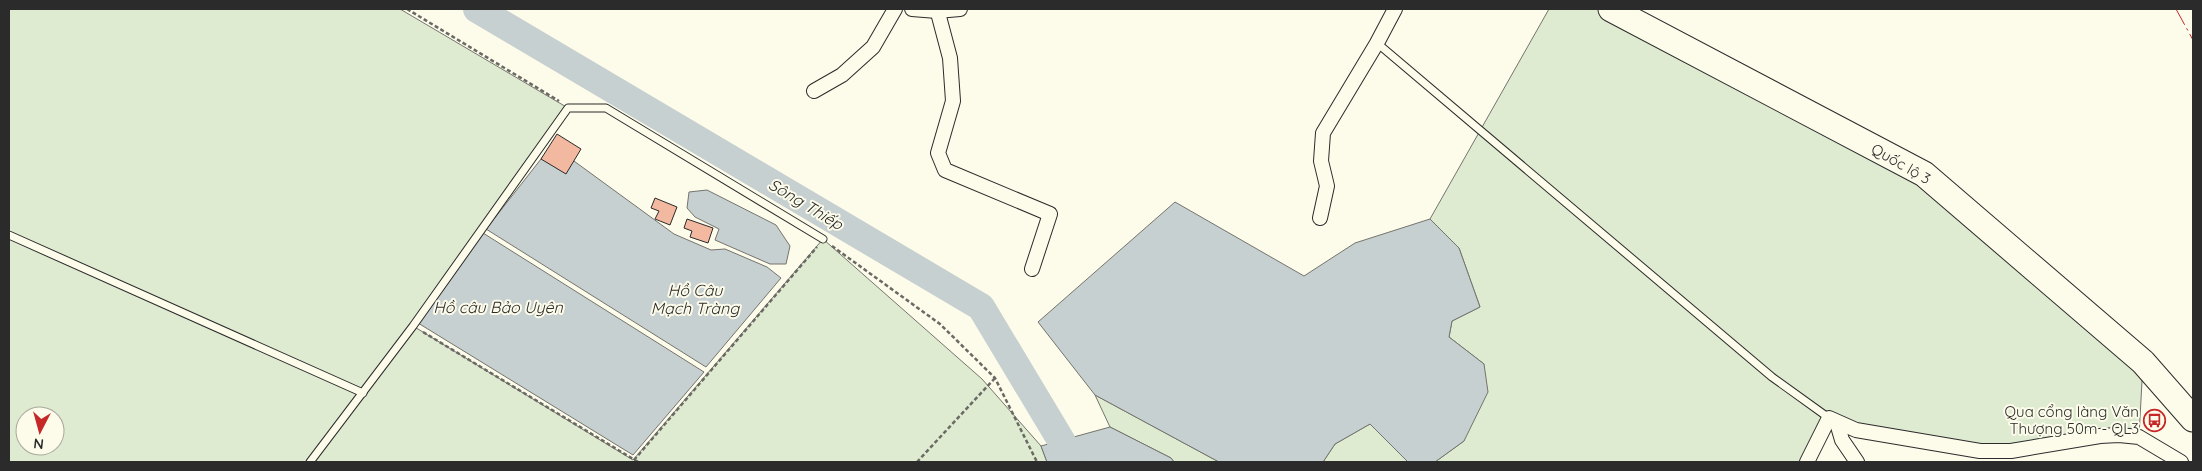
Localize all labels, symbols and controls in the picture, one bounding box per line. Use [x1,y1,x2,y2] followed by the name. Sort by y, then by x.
[1868,139,1935,188] street label: Quốc lộ 3
[765,174,848,235] water label: Sông Thiếp
[651,280,740,318] water label: Hồ Câu Mạch Tràng
[433,297,564,317] water label: Hồ câu Bảo Uyên
[2004,402,2139,438] place label: Qua cổng làng Văn Thượng 50m - QL3
[15,406,65,456] north arrow
[2143,409,2167,433] bus stop icon: Qua cổng làng Văn Thượng 50m - QL3
[33,434,45,453] text: N

